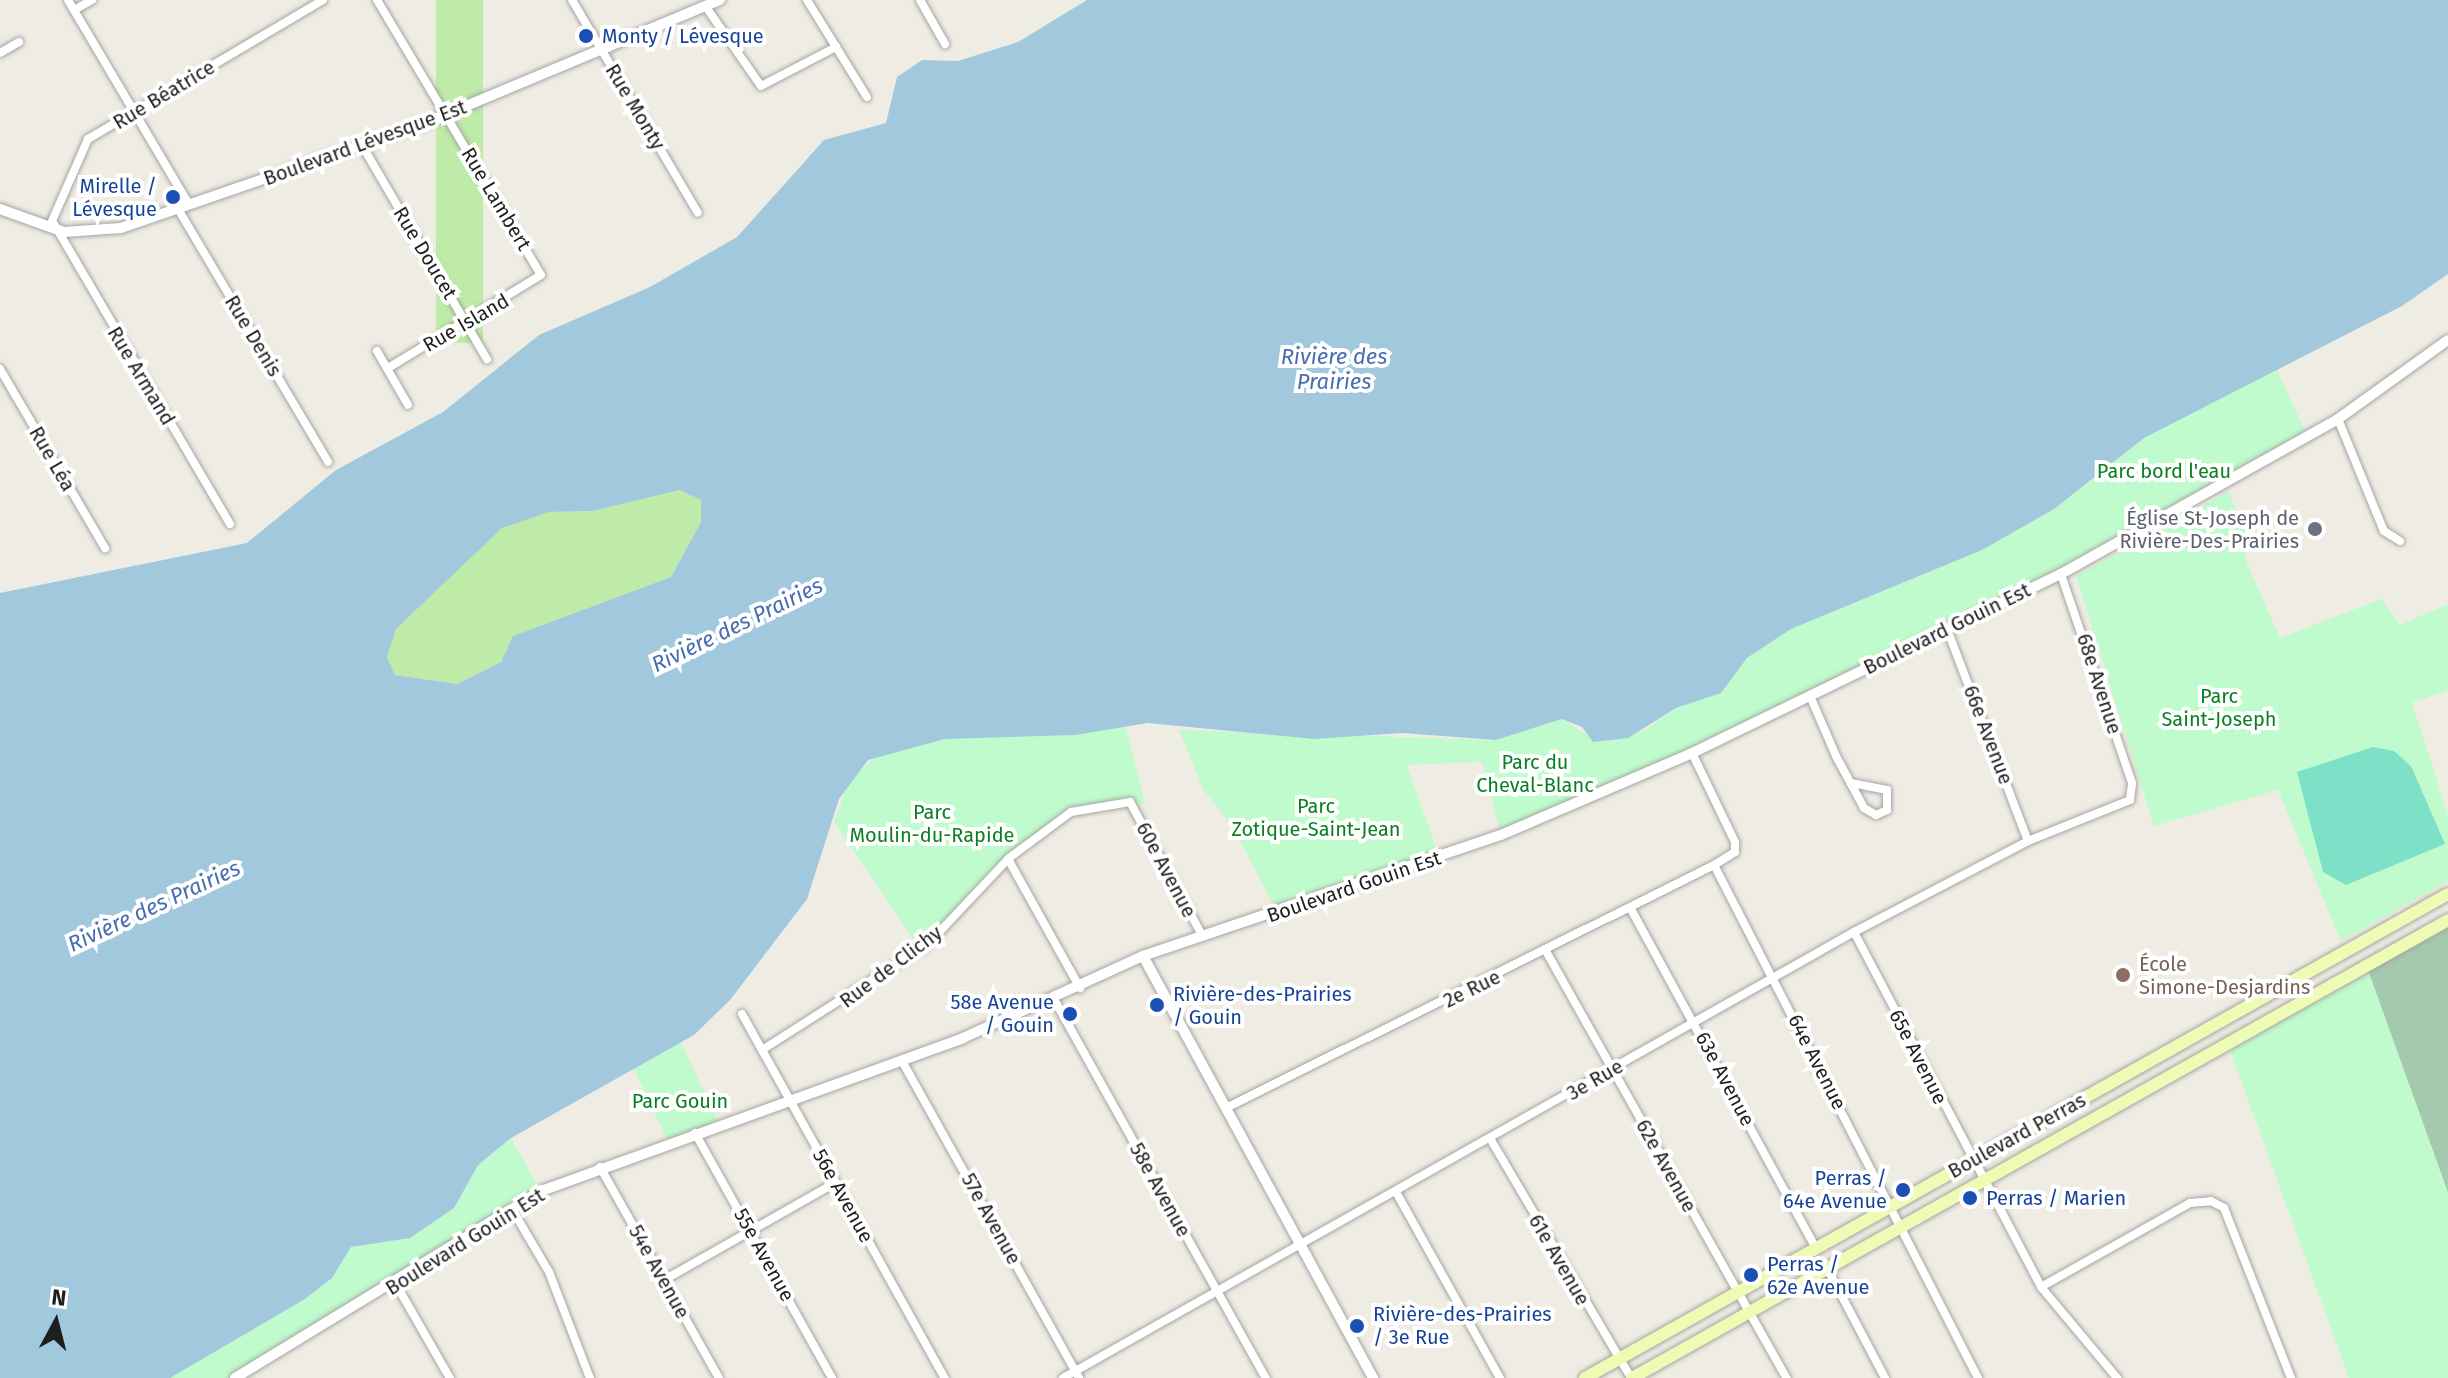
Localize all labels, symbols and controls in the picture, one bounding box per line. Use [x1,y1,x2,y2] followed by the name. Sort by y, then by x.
[602,24,764,48] place label: Monty / Lévesque
[577,27,595,45] marker: Monty / Lévesque
[109,55,219,135] street label: Rue Béatrice
[600,60,670,154] street label: Rue Monty
[260,95,470,191] street label: Boulevard Lévesque Est
[456,143,536,255] street label: Rue Lambert
[72,174,157,221] place label: Mirelle / Lévesque
[164,188,182,206] marker: Mirelle / Lévesque
[388,202,462,304] street label: Rue Doucet
[419,289,513,357] street label: Rue Island
[219,291,287,381] street label: Rue Denis
[102,322,180,430] street label: Rue Armand
[1281,343,1387,394] water label: Rivière des Prairies
[24,422,80,496] street label: Rue Léa
[2097,459,2231,483] park label: Parc bord l'eau
[2119,506,2299,553] place label: Église St-Joseph de Rivière-Des-Prairies
[2306,520,2324,538] marker: Église St-Joseph de Rivière-Des-Prairies
[647,572,827,678] water label: Rivière des Prairies
[1860,578,2034,680] street label: Boulevard Gouin Est
[2071,631,2127,737] street label: 68e Avenue
[1958,682,2018,788] street label: 66e Avenue
[2161,685,2277,732] park label: Parc Saint-Joseph
[1476,751,1594,798] park label: Parc du Cheval-Blanc
[1231,794,1401,841] park label: Parc Zotique-Saint-Jean
[850,801,1014,848] park label: Parc Moulin-du-Rapide
[1131,818,1201,922] street label: 60e Avenue
[1264,846,1444,928] street label: Boulevard Gouin Est
[64,855,244,957] water label: Rivière des Prairies
[835,921,947,1013] street label: Rue de Clichy
[2139,952,2310,999] place label: École Simone-Desjardins
[1440,965,1504,1013] street label: 2e Rue
[2114,966,2132,984] marker: École Simone-Desjardins
[1173,982,1352,1029] place label: Rivière-des-Prairies / Gouin
[950,990,1054,1037] place label: 58e Avenue / Gouin
[1148,996,1166,1014] marker: Rivière-des-Prairies / Gouin
[1061,1005,1079,1023] marker: 58e Avenue / Gouin
[1884,1006,1952,1108] street label: 65e Avenue
[1783,1010,1851,1114] street label: 64e Avenue
[1690,1028,1760,1130] street label: 63e Avenue
[1563,1054,1627,1106] street label: 3e Rue
[1944,1088,2090,1184] street label: Boulevard Perras
[632,1089,728,1113] park label: Parc Gouin
[1631,1115,1701,1217] street label: 62e Avenue
[1124,1139,1196,1241] street label: 58e Avenue
[807,1145,879,1247] street label: 56e Avenue
[1783,1166,1887,1213] place label: Perras / 64e Avenue
[956,1169,1026,1269] street label: 57e Avenue
[1894,1181,1912,1199] marker: Perras / 64e Avenue
[381,1183,549,1301] street label: Boulevard Gouin Est
[1986,1186,2126,1210] place label: Perras / Marien
[1961,1189,1979,1207] marker: Perras / Marien
[729,1204,799,1306] street label: 55e Avenue
[1523,1210,1595,1310] street label: 61e Avenue
[623,1221,695,1323] street label: 54e Avenue
[1767,1252,1869,1299] place label: Perras / 62e Avenue
[1742,1266,1760,1284] marker: Perras / 62e Avenue
[16,1282,96,1362] north arrow
[50,1283,68,1312] text: N
[1373,1302,1552,1349] place label: Rivière-des-Prairies / 3e Rue
[1348,1317,1366,1335] marker: Rivière-des-Prairies / 3e Rue

